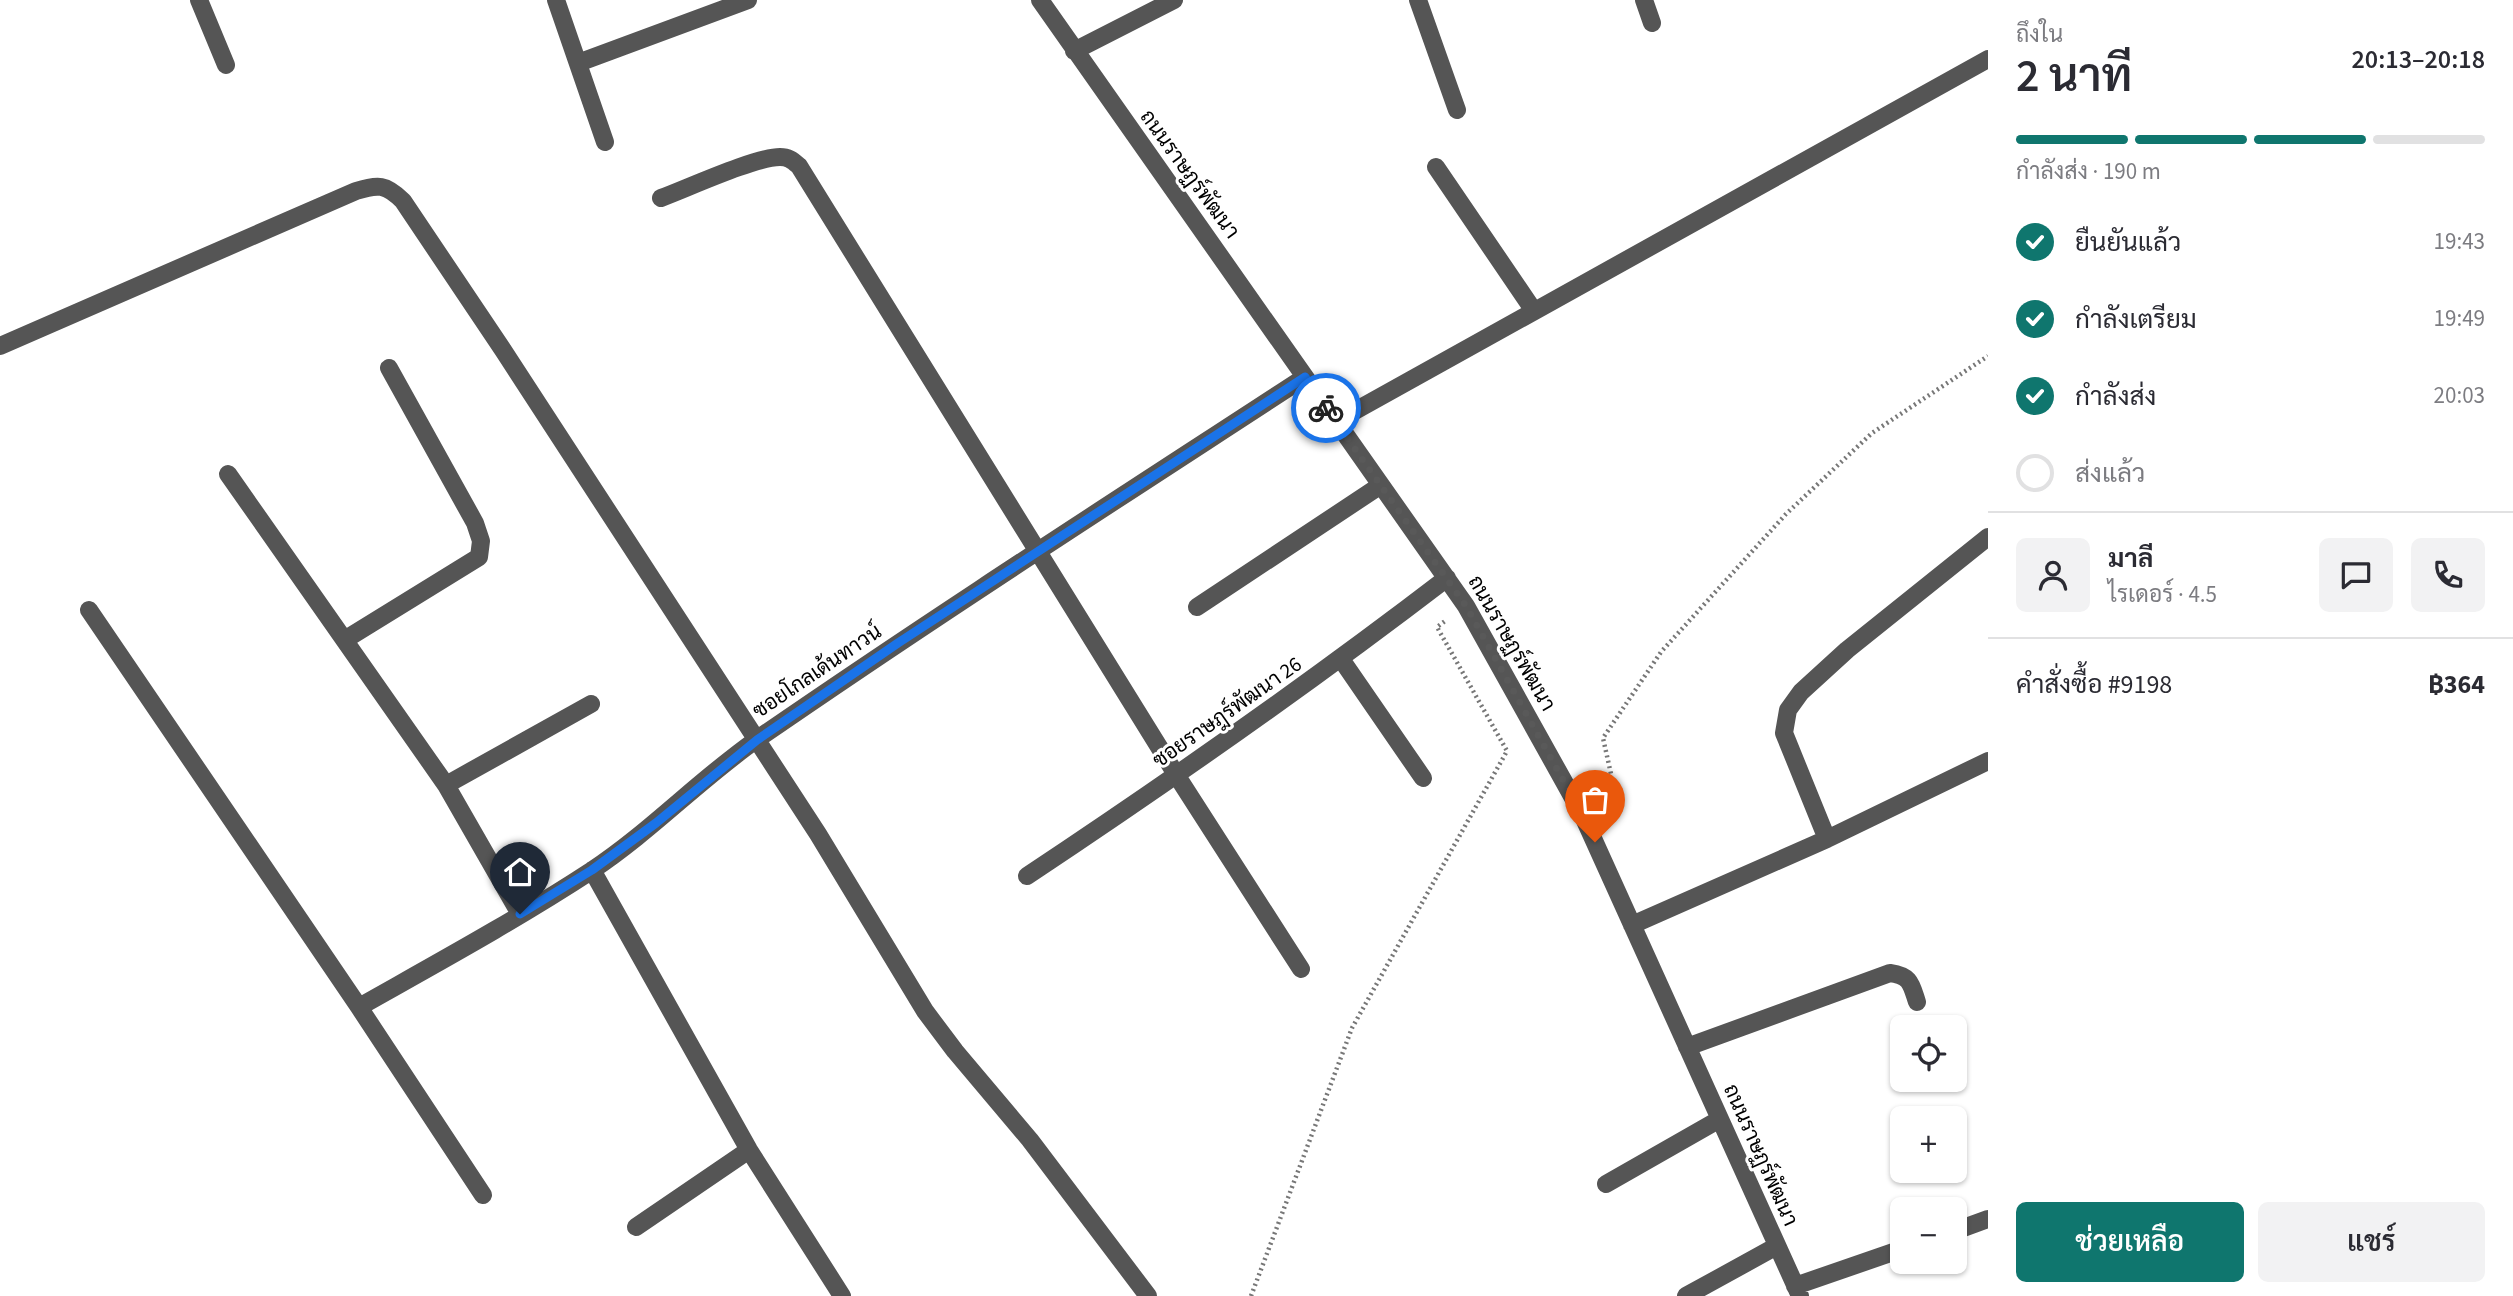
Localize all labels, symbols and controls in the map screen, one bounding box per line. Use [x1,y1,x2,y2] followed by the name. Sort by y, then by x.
[2016,18,2063,51] text: ถึงใน
[2352,41,2485,78] text: 20:13–20:18
[2016,44,2132,109] text: 2 นาที
[1133,103,1247,245] street label: ถนนราษฏร์พัฒนา
[2016,155,2161,188] text: กำลังส่ง · 190 m
[2016,223,2054,261] icon: check
[2075,224,2181,261] text: ยืนยันแล้ว
[2434,225,2485,258] text: 19:43
[2016,300,2054,338] icon: check
[2075,301,2197,338] text: กำลังเตรียม
[2434,302,2485,335] text: 19:49
[1291,373,1361,443] courier
[2016,377,2054,415] icon: check
[2075,378,2156,415] text: กำลังส่ง
[2434,379,2485,412] text: 20:03
[1307,389,1345,427] icon: bike
[2075,455,2145,492] text: ส่งแล้ว
[2016,538,2090,612] button: person
[2319,538,2393,612] button: chat
[2411,538,2485,612] button: phone
[2108,540,2153,577] text: มาลี
[1461,569,1563,717] street label: ถนนราษฏร์พัฒนา
[2108,578,2217,611] text: ไรเดอร์ · 4.5
[746,617,888,725] street label: ซอยโกลเด้นทาวน์
[1146,649,1308,775] street label: ซอยราษฎร์พัฒนา 26
[2016,666,2172,703] text: คำสั่งซื้อ #9198
[2428,666,2485,703] text: ฿364
[1565,770,1625,842] pin
[1576,781,1614,819] icon: bag
[490,842,550,914] pin
[501,853,539,891] icon: home
[1890,1015,1967,1274] map controls
[1890,1015,1967,1092] button: locate
[1716,1079,1806,1231] street label: ถนนราษฏร์พัฒนา
[1890,1106,1967,1183] button: +
[1890,1197,1967,1274] button: −
[2016,1202,2244,1282] button: ช่วยเหลือ
[2258,1202,2485,1282] button: แชร์

